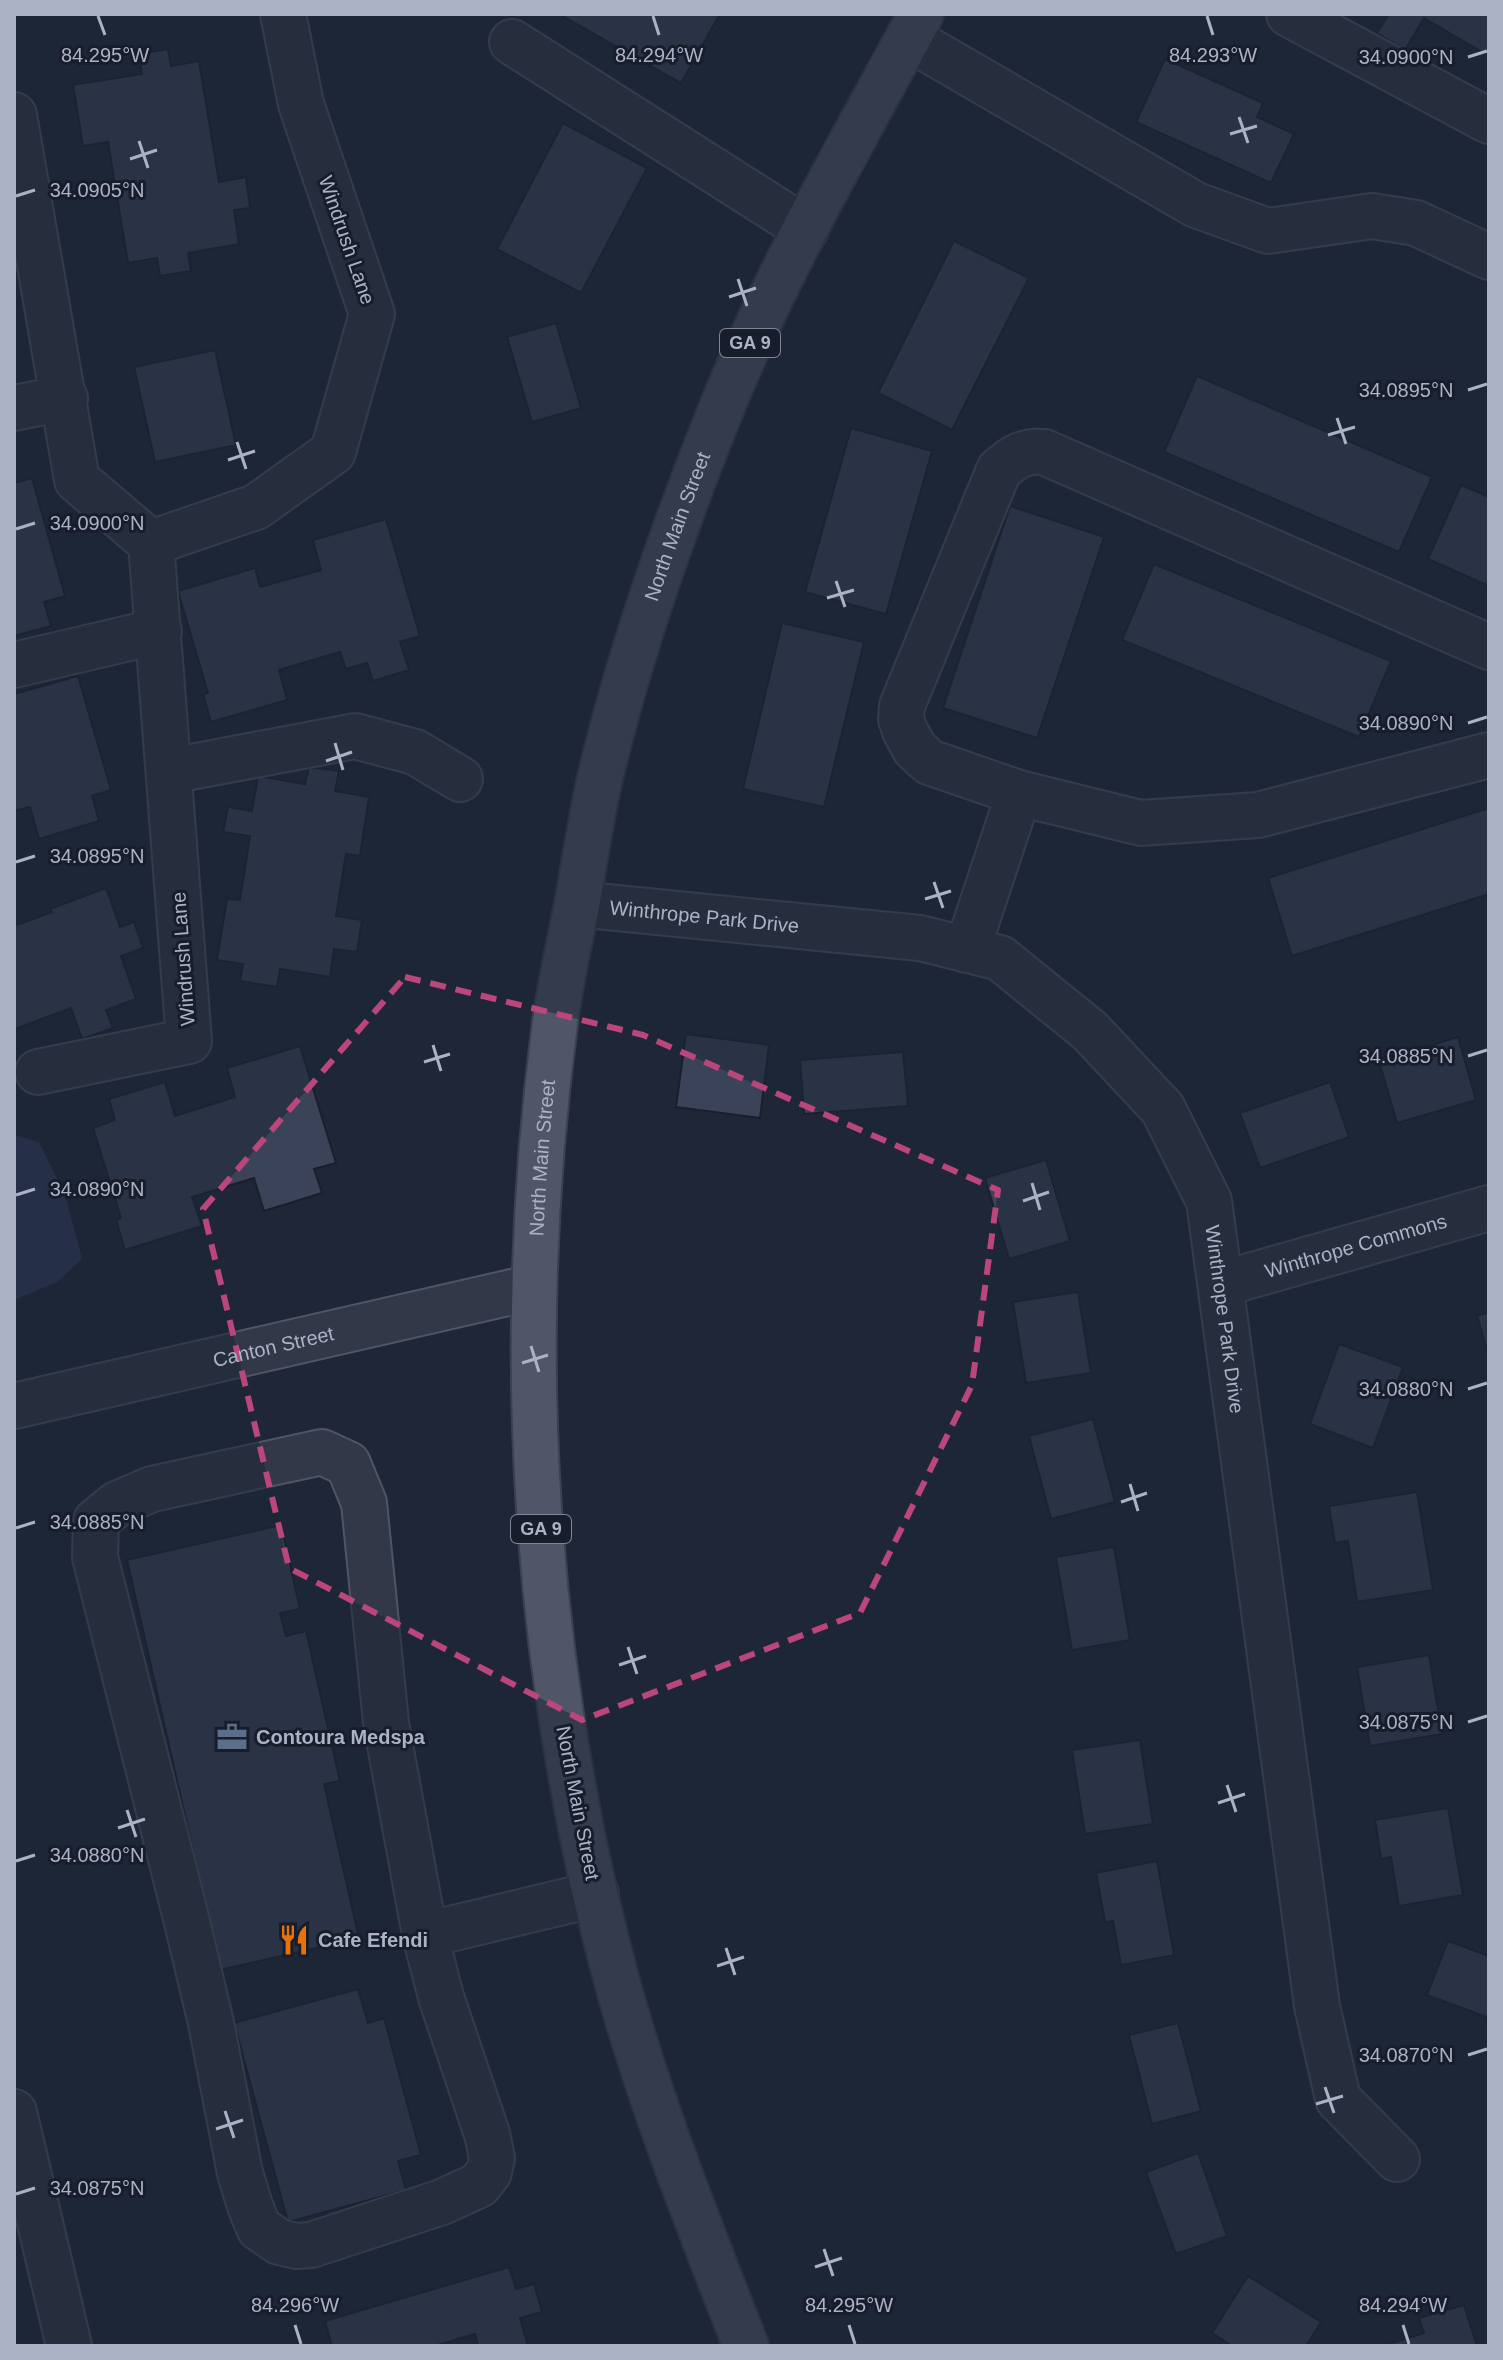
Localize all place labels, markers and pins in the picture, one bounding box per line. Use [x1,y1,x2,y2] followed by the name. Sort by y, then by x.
[215,1720,249,1754] office icon: Contoura Medspa
[256,1726,426,1748] place label: Contoura Medspa
[277,1923,311,1957] restaurant icon: Cafe Efendi
[318,1929,428,1951] place label: Cafe Efendi

